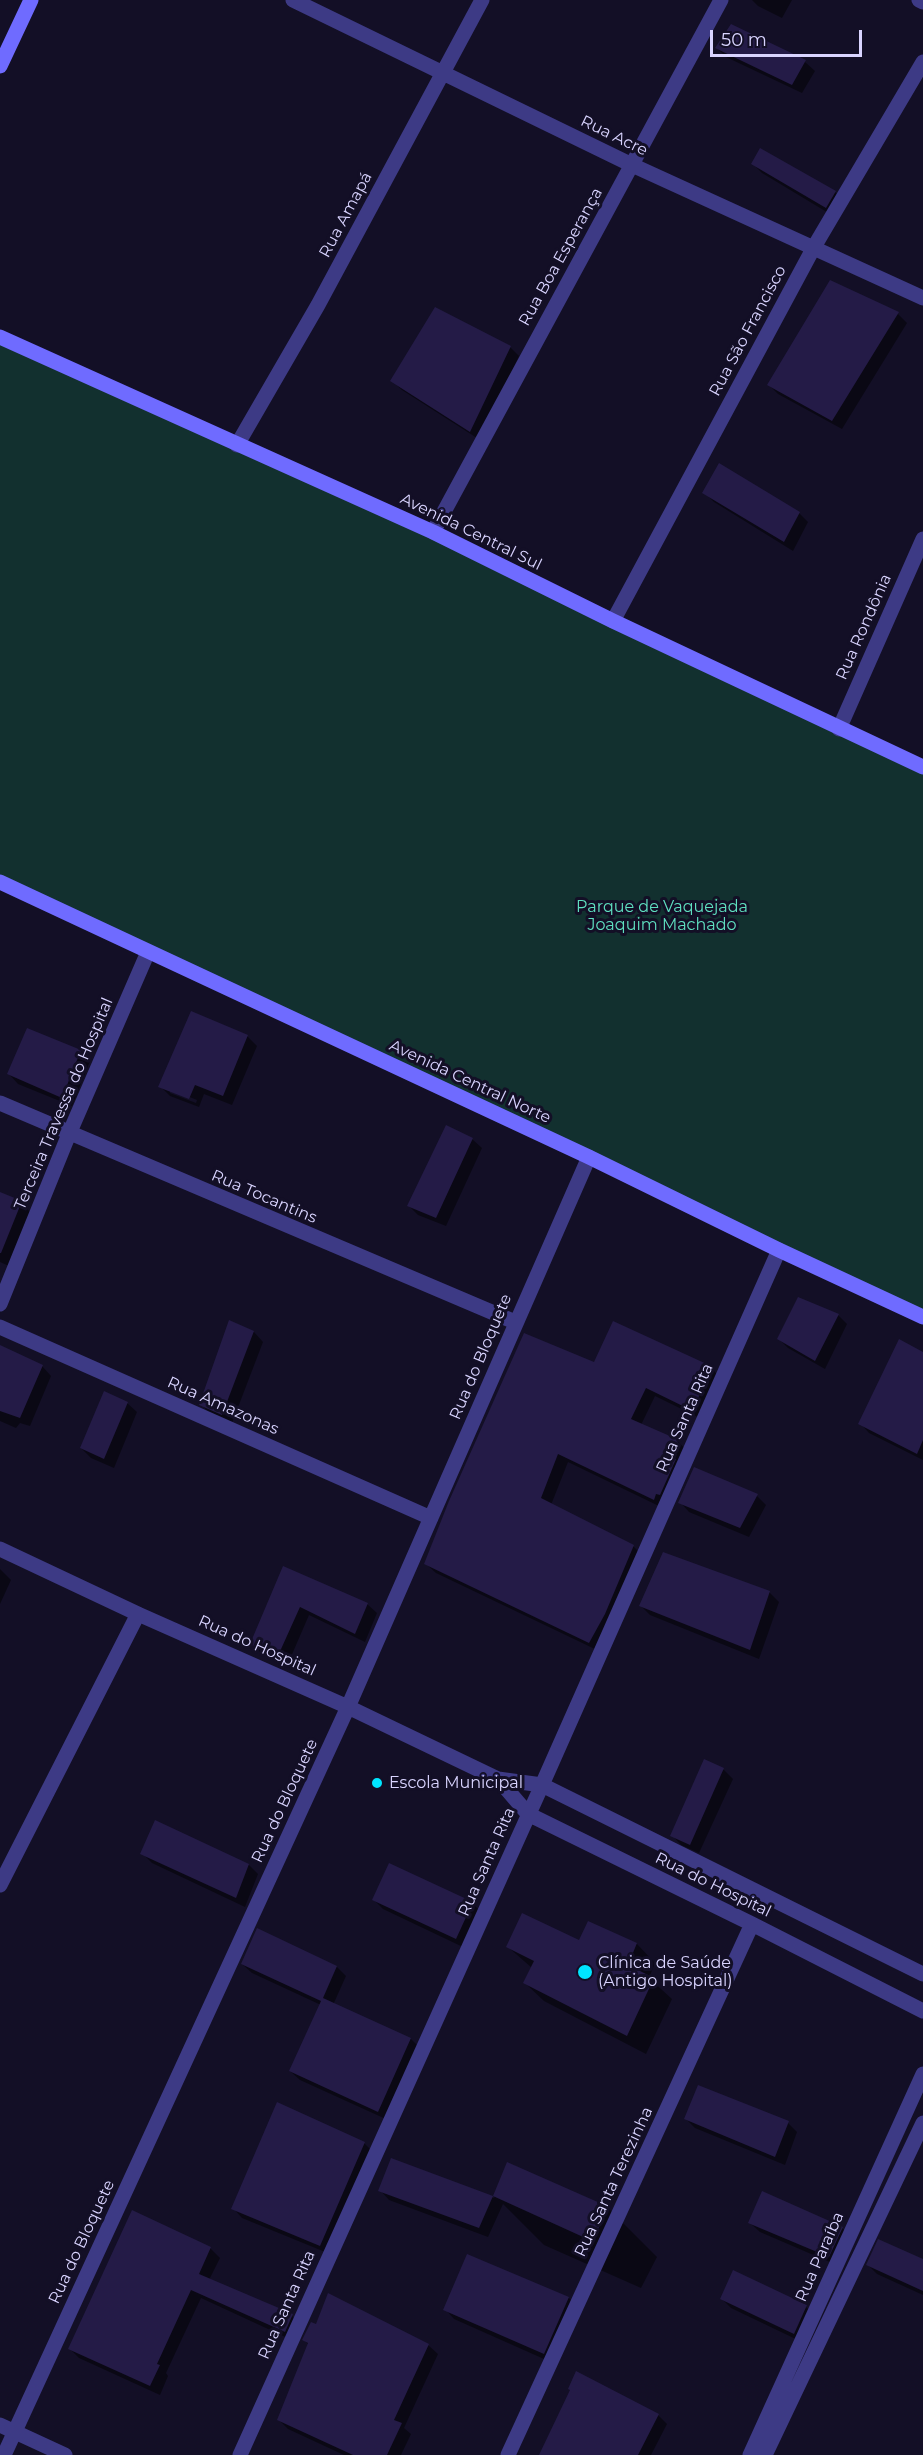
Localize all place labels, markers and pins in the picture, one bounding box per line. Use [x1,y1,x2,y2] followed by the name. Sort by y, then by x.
[389,1773,523,1793] place label: Escola Municipal
[370,1776,384,1790] marker: Escola Municipal
[598,1953,733,1991] place label: Clínica de Saúde (Antigo Hospital)
[576,1963,594,1981] marker: Clínica de Saúde (Antigo Hospital)

